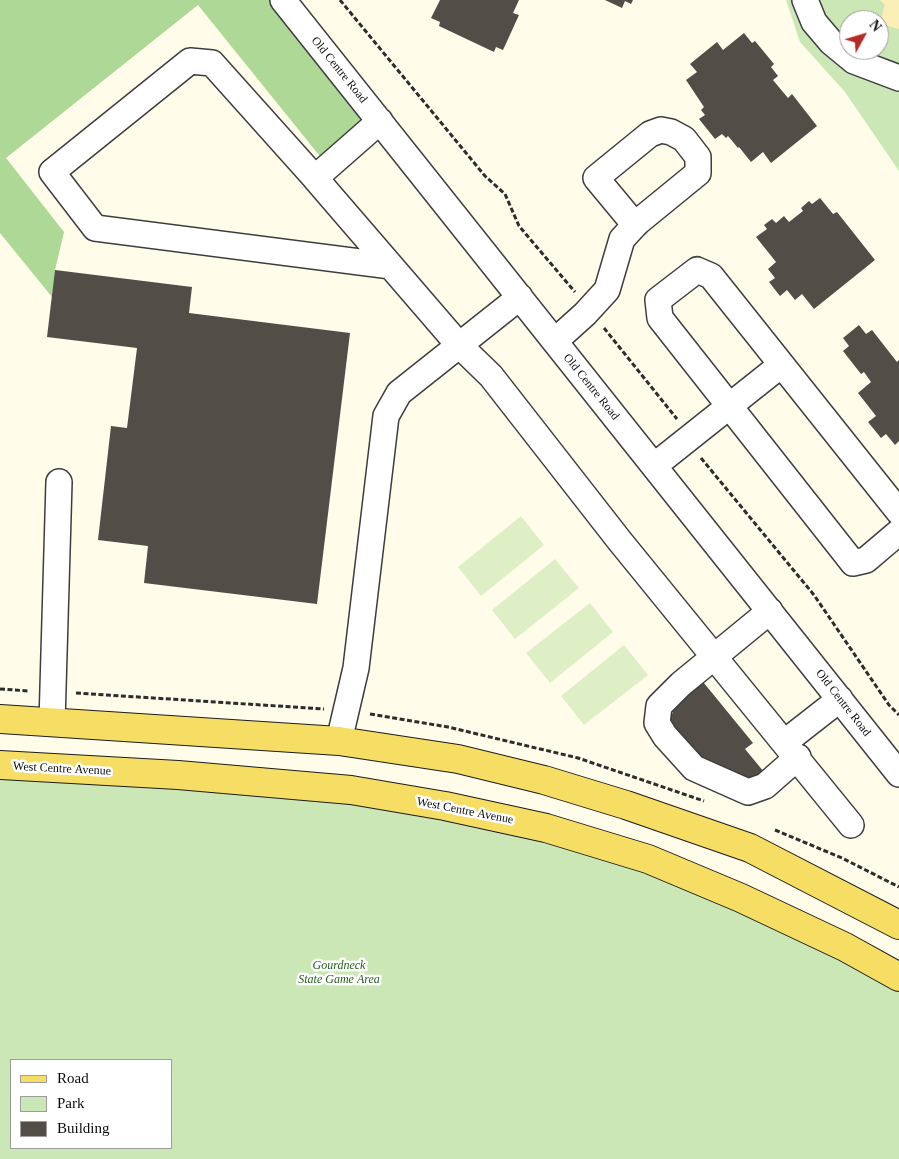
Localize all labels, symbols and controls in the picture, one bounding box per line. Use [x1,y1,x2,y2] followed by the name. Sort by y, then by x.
[839,10,889,60] north arrow
[866,17,884,35] text: N
[308,34,370,106] street label: Old Centre Road
[560,351,622,423] street label: Old Centre Road
[812,667,874,739] street label: Old Centre Road
[13,759,111,779] street label: West Centre Avenue
[415,795,515,827] street label: West Centre Avenue
[298,959,380,987] park label: Gourdneck State Game Area
[10,1059,172,1149] legend
[57,1070,89,1086] text: Road
[57,1095,85,1111] text: Park
[57,1120,110,1136] text: Building

